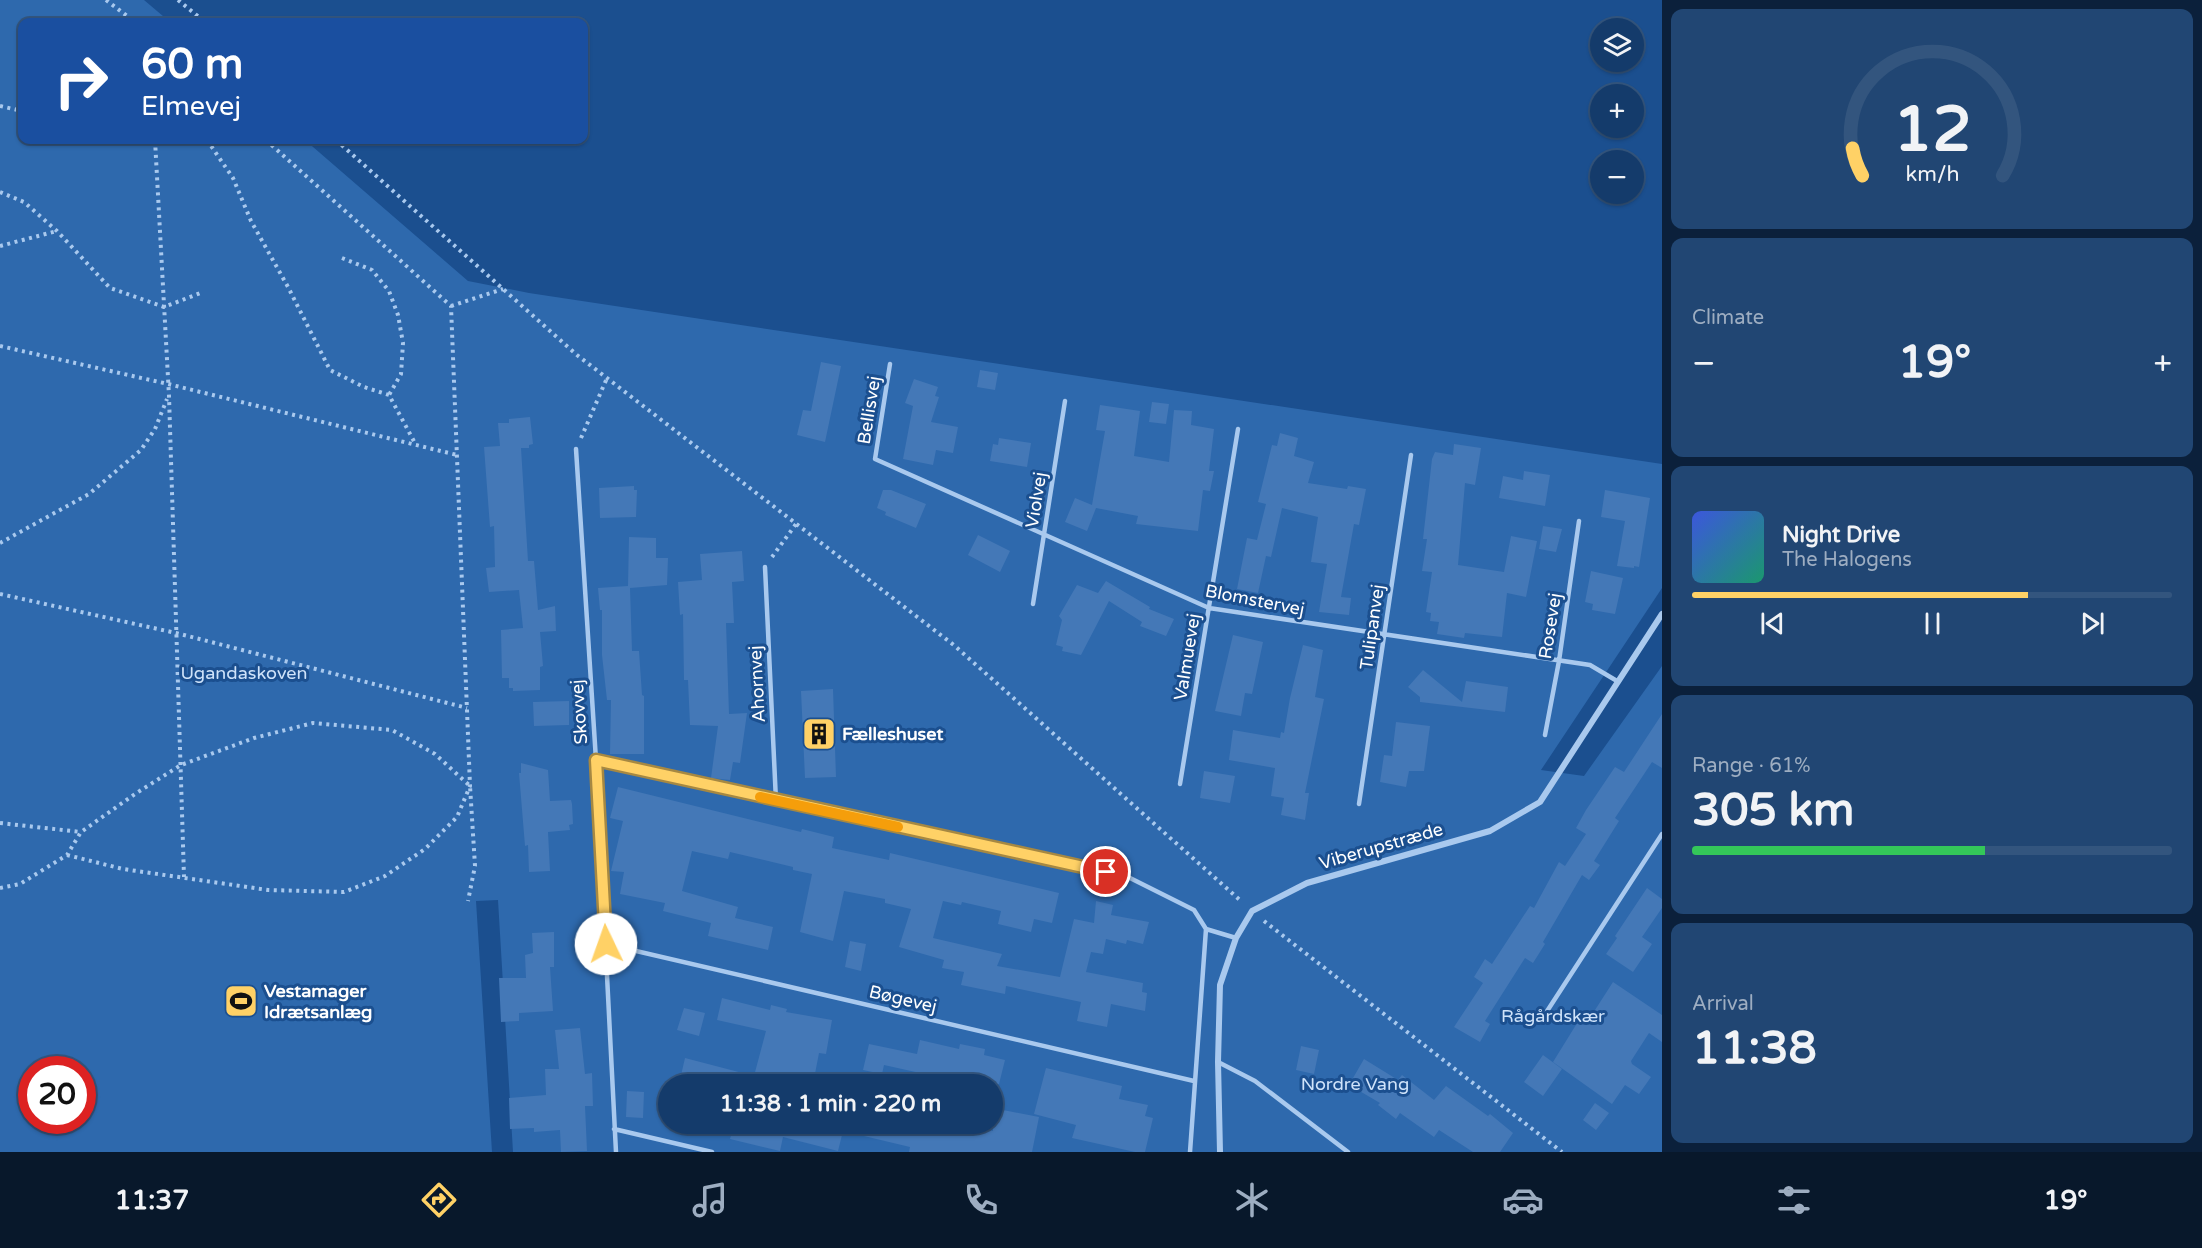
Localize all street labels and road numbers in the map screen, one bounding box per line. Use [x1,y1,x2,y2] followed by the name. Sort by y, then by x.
[853,374,885,446] street label: Bellisvej
[1021,470,1051,530] street label: Violvej
[1203,580,1307,620] street label: Blomstervej
[1355,583,1389,671] street label: Tulipanvej
[1534,591,1566,661] street label: Rosevej
[1169,612,1205,702] street label: Valmuevej
[744,645,770,723] street label: Ahornvej
[566,679,592,745] street label: Skovvej
[1317,818,1445,874] street label: Viberupstræde
[867,981,939,1017] street label: Bøgevej

